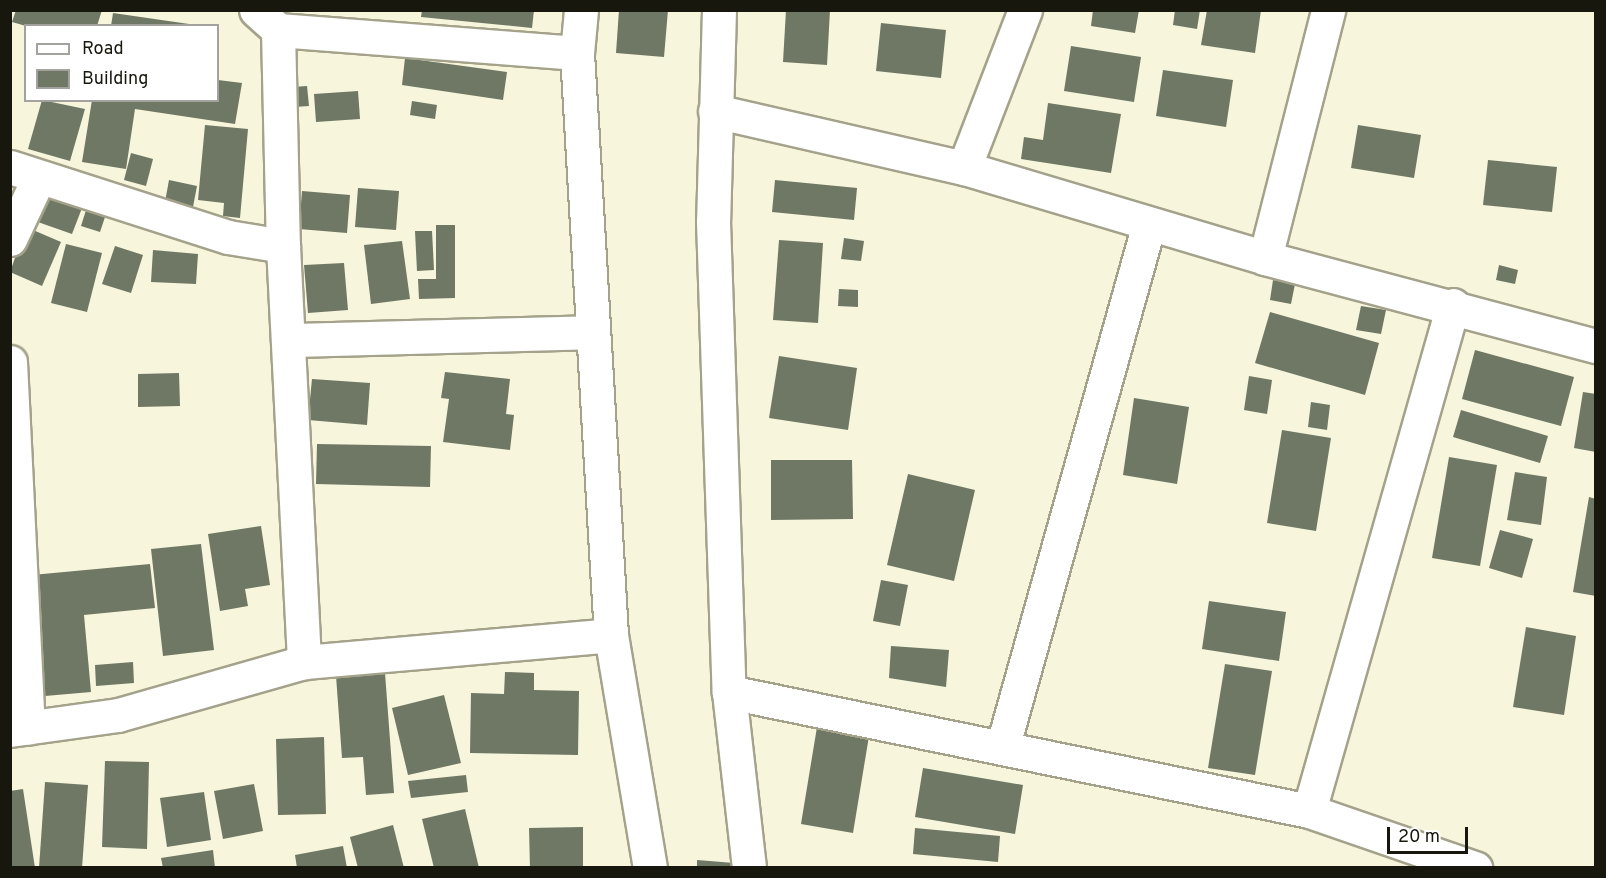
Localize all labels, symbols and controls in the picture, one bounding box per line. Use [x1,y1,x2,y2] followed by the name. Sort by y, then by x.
[24,24,219,102] legend
[82,38,124,61] text: Road
[82,68,148,91] text: Building
[1390,815,1471,853] scale bar
[1398,826,1440,849] text: 20 m

